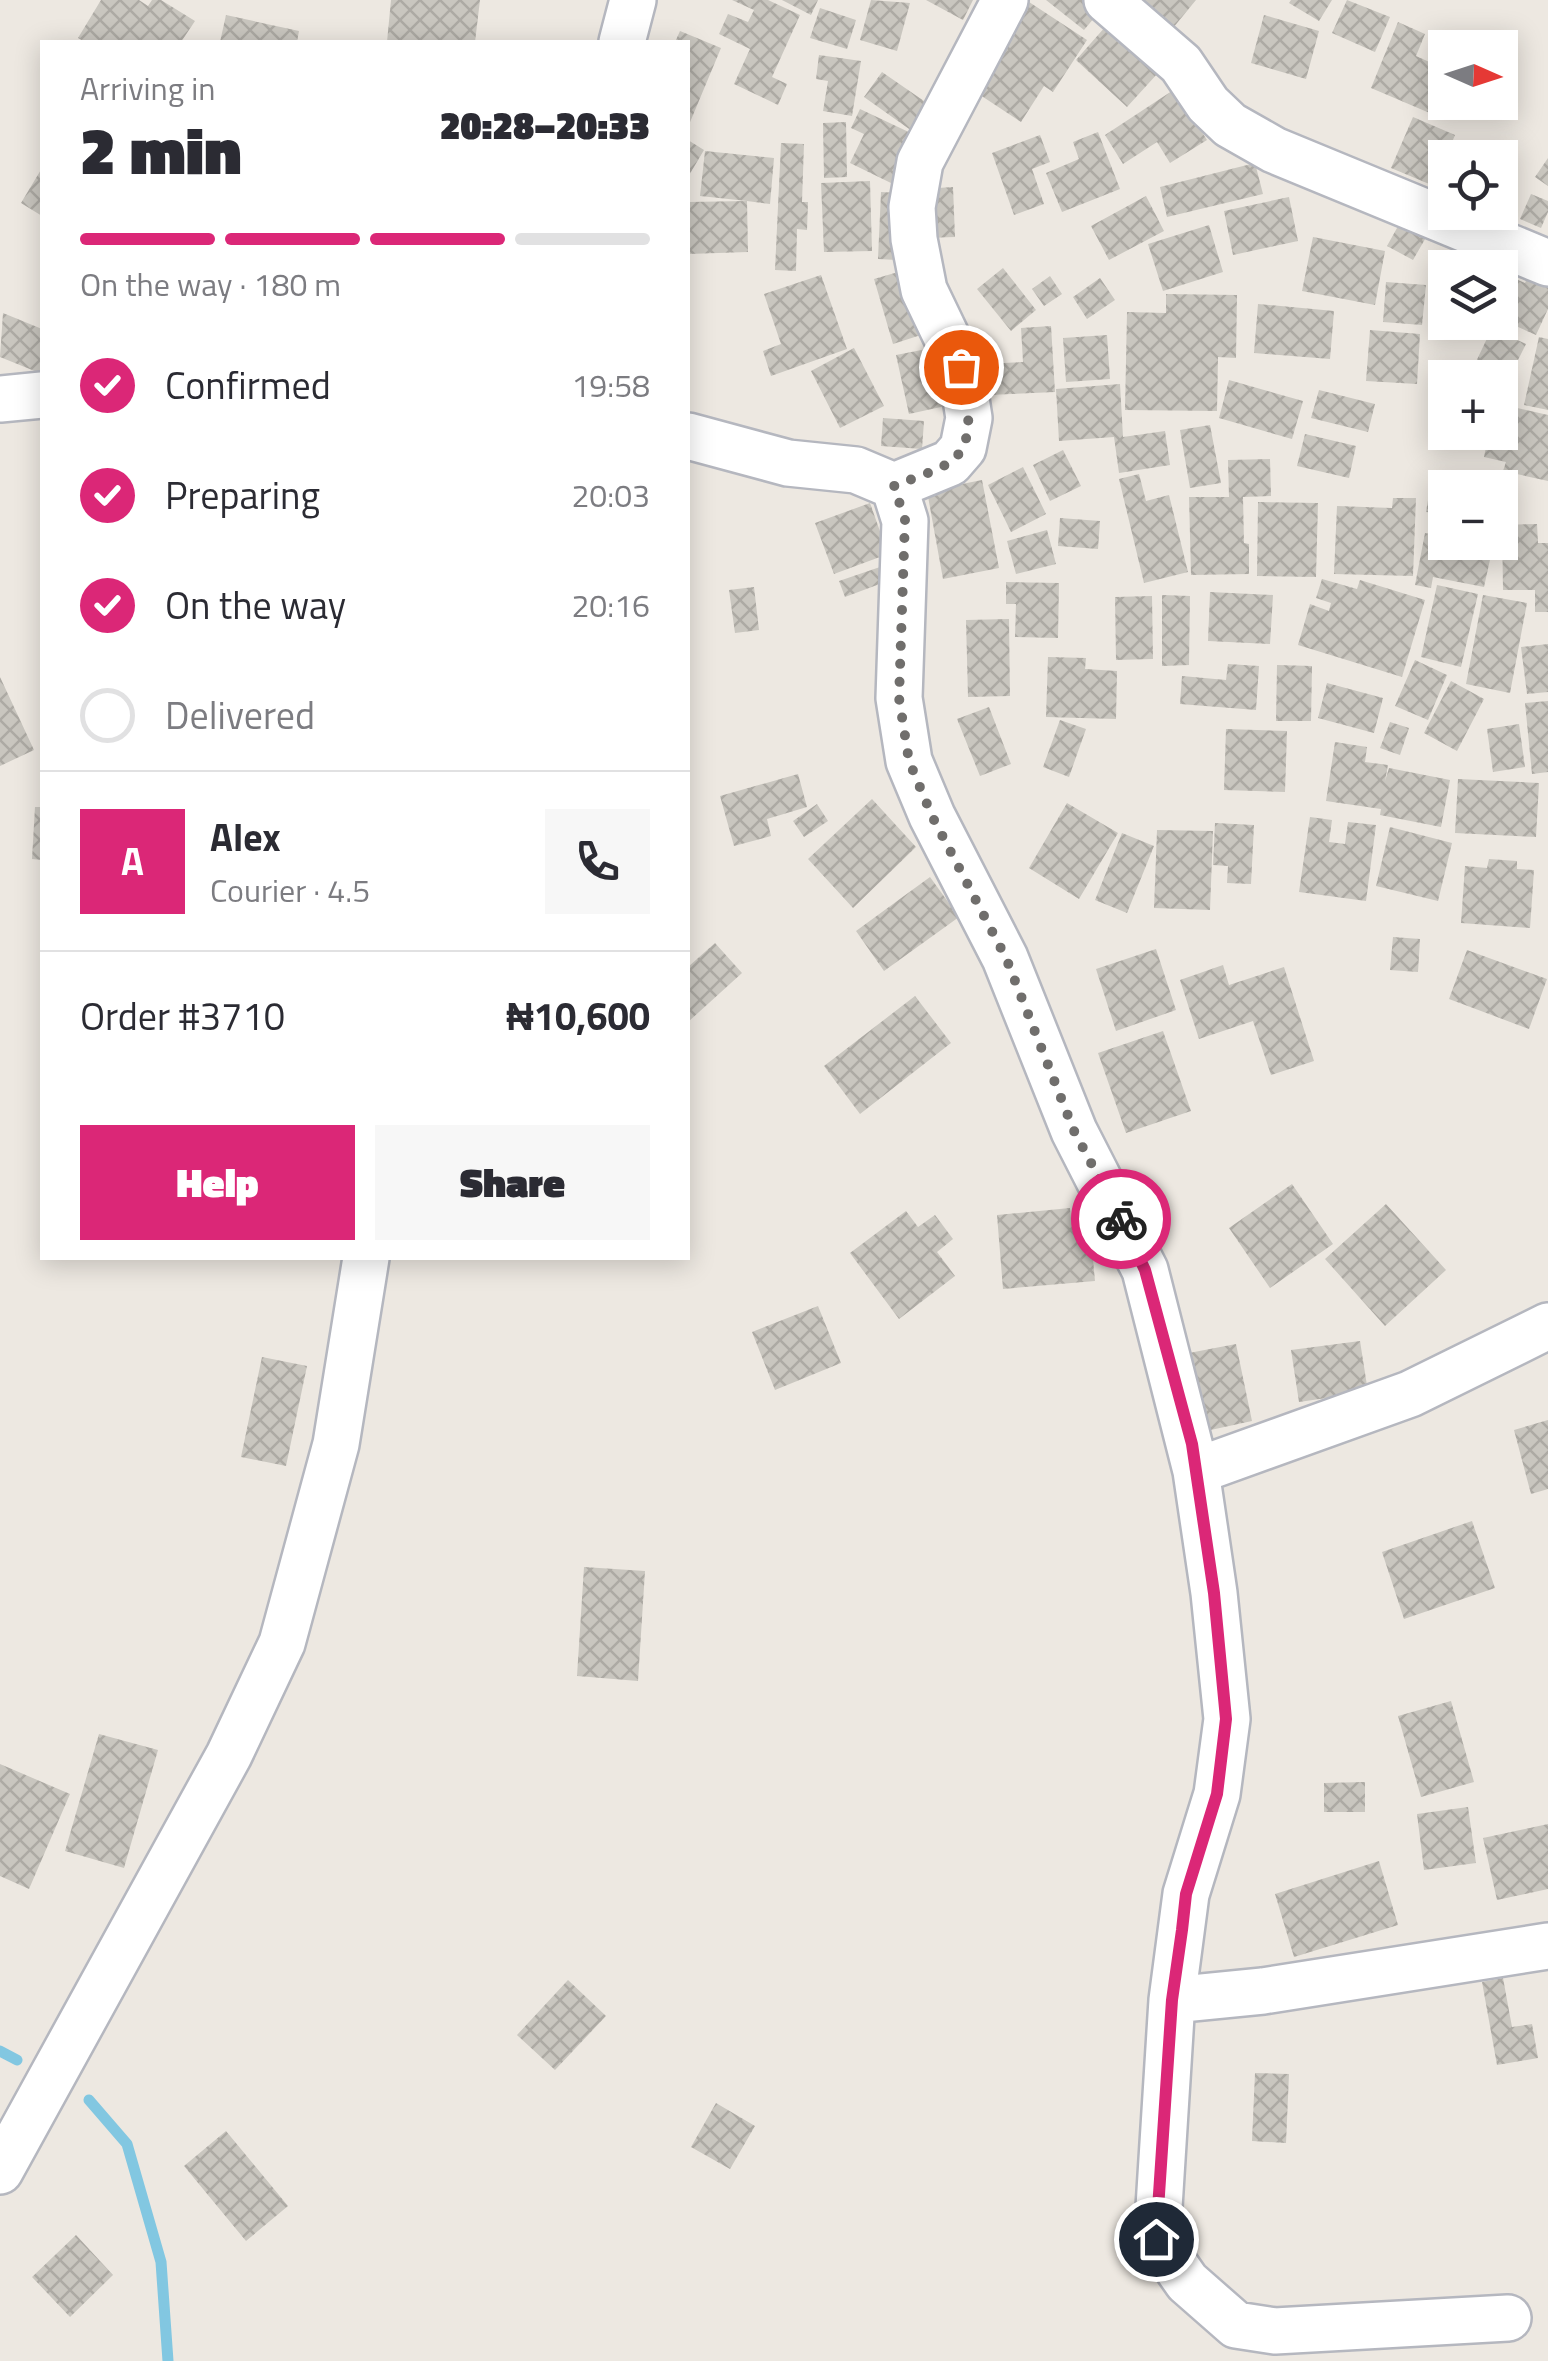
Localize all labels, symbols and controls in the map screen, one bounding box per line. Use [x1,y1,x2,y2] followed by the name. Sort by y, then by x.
[1428,30,1518,120] north arrow
[1428,30,1518,560] map controls
[80,64,216,112] text: Arriving in
[440,96,650,154] text: 20:28–20:33
[80,100,241,199] text: 2 min
[1428,140,1518,230] button: locate
[1428,250,1518,340] button: layers
[80,260,341,308] text: On the way · 180 m
[919,325,1004,410] pin
[934,340,989,395] icon: bag
[165,356,331,414] text: Confirmed
[80,358,135,413] icon: check
[1428,360,1518,450] button: +
[571,361,650,409] text: 19:58
[165,466,320,524] text: Preparing
[80,468,135,523] icon: check
[1428,470,1518,560] button: −
[571,471,650,519] text: 20:03
[165,576,346,634] text: On the way
[80,578,135,633] icon: check
[571,581,650,629] text: 20:16
[165,686,315,744] text: Delivered
[210,808,281,866] text: Alex
[545,809,650,914] button: phone
[121,832,144,890] text: A
[210,866,370,914] text: Courier · 4.5
[80,987,285,1045] text: Order #3710
[506,987,650,1045] text: ₦10,600
[80,1125,355,1240] button: Help
[375,1125,650,1240] button: Share
[1071,1169,1171,1269] courier
[1094,1192,1149,1247] icon: bike
[1114,2197,1199,2282] pin
[1129,2212,1184,2267] icon: home

